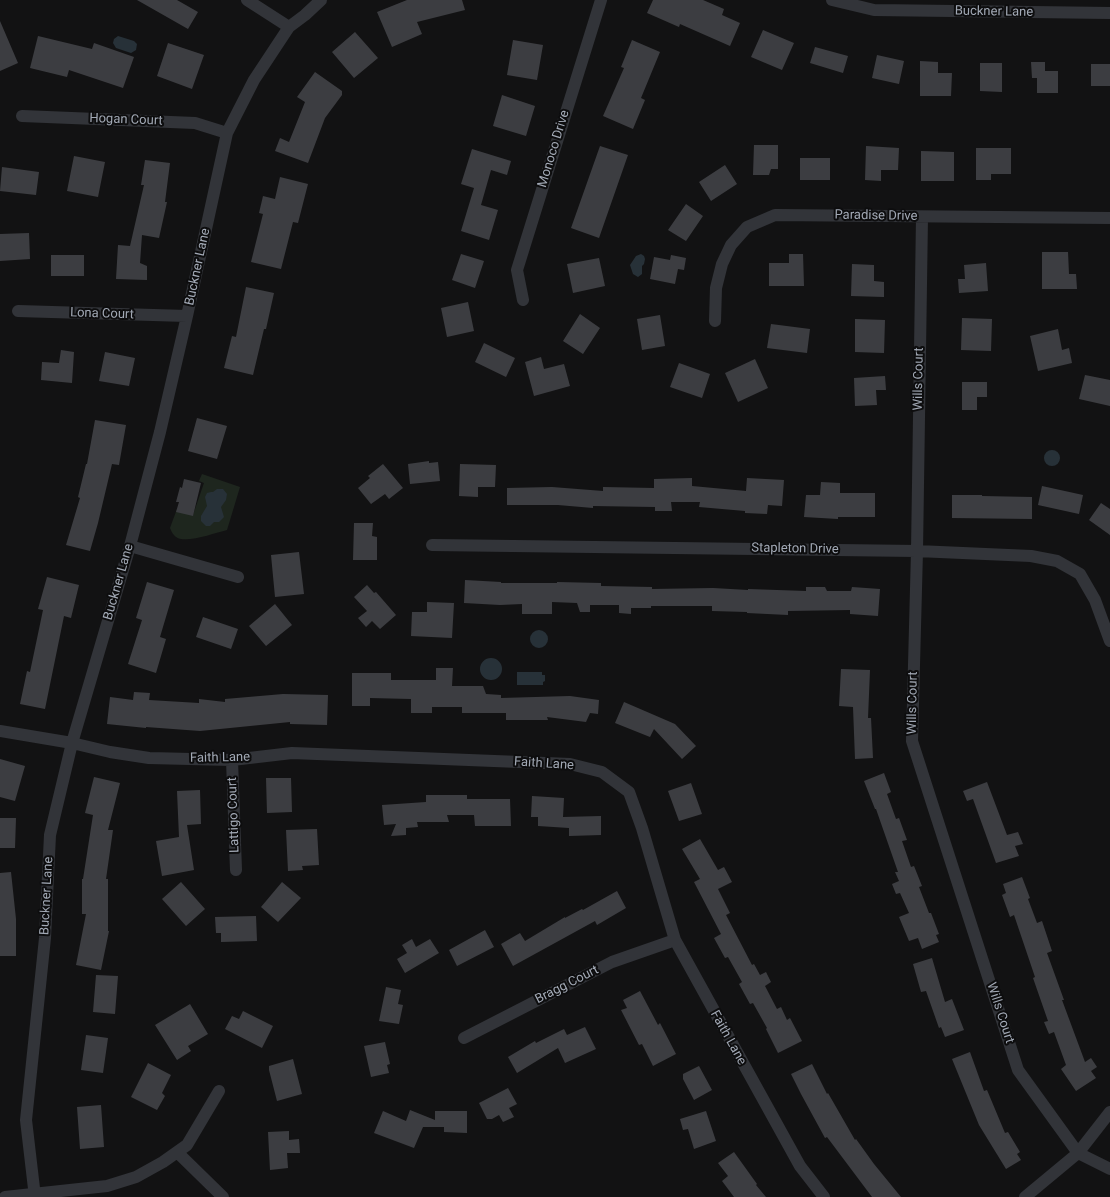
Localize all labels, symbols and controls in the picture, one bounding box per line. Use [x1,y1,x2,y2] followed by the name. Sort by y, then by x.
[955,4,1033,20] street label: Buckner Lane
[535,108,573,190] street label: Monoco Drive
[89,111,163,129] street label: Hogan Court
[834,207,918,225] street label: Paradise Drive
[182,227,214,307] street label: Buckner Lane
[70,305,134,323] street label: Lona Court
[911,347,927,411] street label: Wills Court
[751,540,839,558] street label: Stapleton Drive
[101,542,137,622] street label: Buckner Lane
[905,671,921,735] street label: Wills Court
[190,750,250,766] street label: Faith Lane
[514,754,574,774] street label: Faith Lane
[225,777,243,853] street label: Lattigo Court
[37,856,57,936] street label: Buckner Lane
[533,962,601,1008] street label: Bragg Court
[983,981,1017,1045] street label: Wills Court
[707,1008,749,1068] street label: Faith Lane

